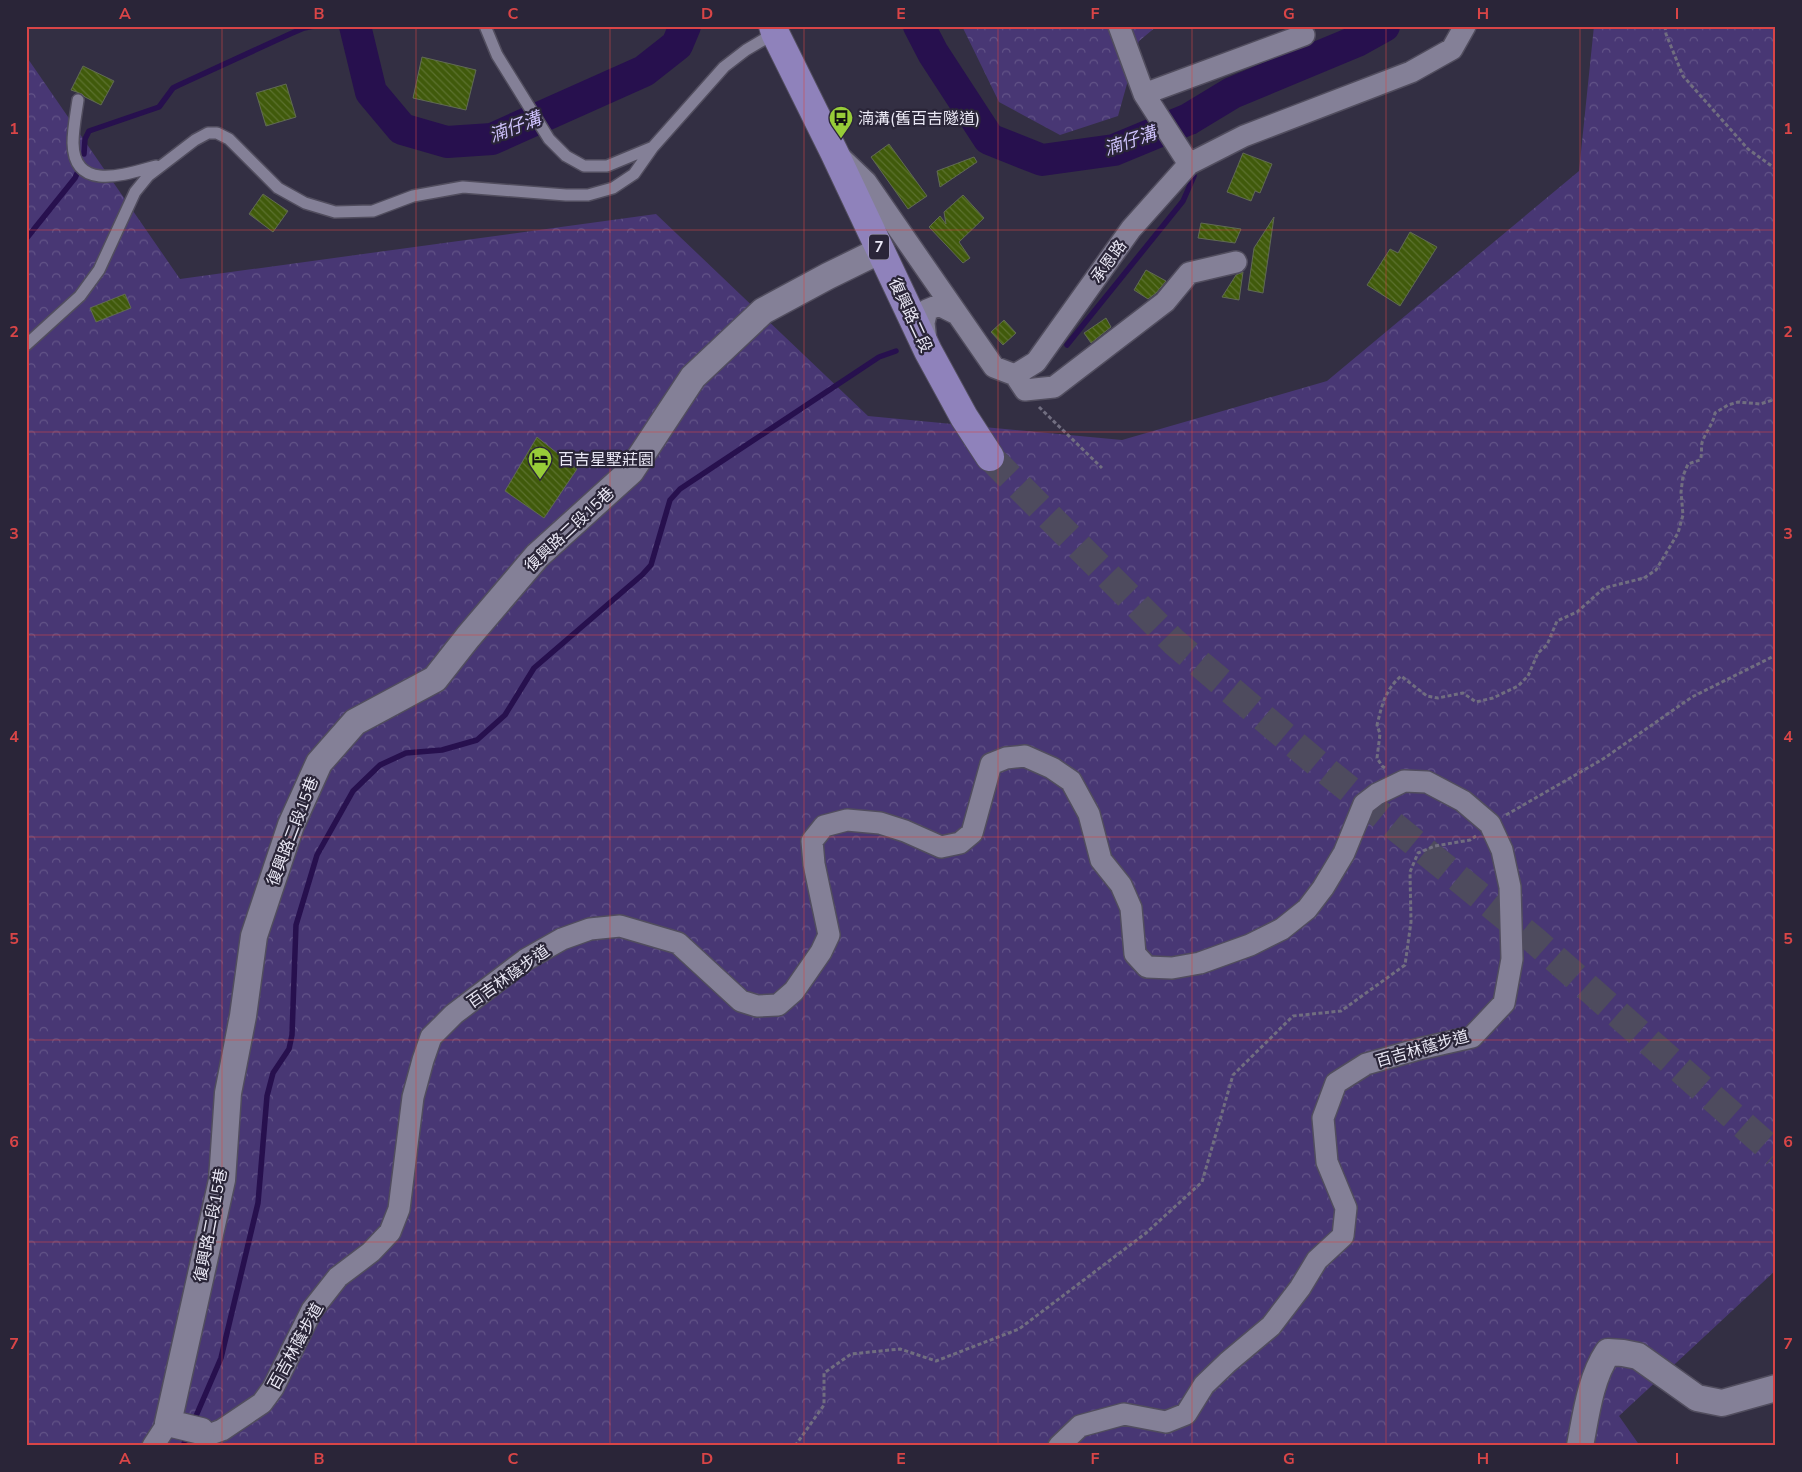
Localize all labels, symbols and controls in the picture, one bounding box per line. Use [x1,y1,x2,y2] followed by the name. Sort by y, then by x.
[119,3,131,25] text: A
[313,3,325,25] text: B
[508,3,519,25] text: C
[701,3,713,25] text: D
[896,3,906,25] text: E
[1091,3,1100,25] text: F
[1283,3,1295,25] text: G
[1477,3,1489,25] text: H
[1675,3,1679,25] text: I
[485,105,547,148] water label: 湳仔溝
[828,105,854,139] bus stop icon: 湳溝(舊百吉隧道)
[858,108,980,130] place label: 湳溝(舊百吉隧道)
[9,118,19,140] text: 1
[1783,118,1793,140] text: 1
[1101,120,1162,161] water label: 湳仔溝
[869,234,889,260] road number: 7
[1086,236,1132,287] street label: 承恩路
[883,275,937,356] street label: 復興路二段
[9,321,19,343] text: 2
[1783,321,1793,343] text: 2
[527,446,553,480] hotel icon: 百吉星墅莊園
[558,449,654,471] place label: 百吉星墅莊園
[520,482,619,577] street label: 復興路二段15巷
[9,523,19,545] text: 3
[1783,523,1793,545] text: 3
[9,726,19,748] text: 4
[1783,726,1793,748] text: 4
[262,774,324,889] street label: 復興路二段15巷
[9,928,19,950] text: 5
[1783,928,1793,950] text: 5
[463,940,554,1013] street label: 百吉林蔭步道
[1373,1025,1471,1073] street label: 百吉林蔭步道
[9,1131,19,1153] text: 6
[1783,1131,1793,1153] text: 6
[189,1167,233,1284] street label: 復興路二段15巷
[263,1299,329,1394] street label: 百吉林蔭步道
[9,1333,19,1355] text: 7
[1783,1333,1793,1355] text: 7
[119,1448,131,1470] text: A
[313,1448,325,1470] text: B
[508,1448,519,1470] text: C
[701,1448,713,1470] text: D
[896,1448,906,1470] text: E
[1091,1448,1100,1470] text: F
[1283,1448,1295,1470] text: G
[1477,1448,1489,1470] text: H
[1675,1448,1679,1470] text: I

